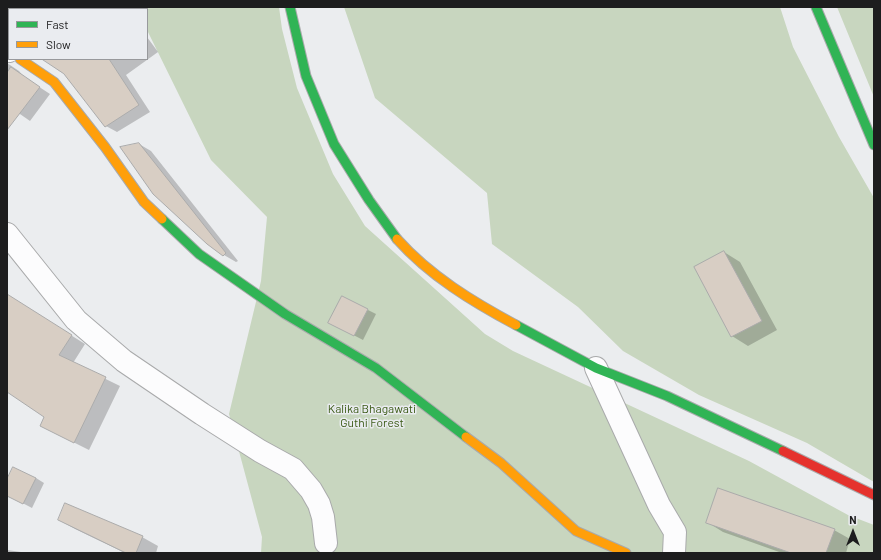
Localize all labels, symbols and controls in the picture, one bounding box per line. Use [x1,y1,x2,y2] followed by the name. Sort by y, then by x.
[8,8,148,60] legend
[46,17,69,31] text: Fast
[46,37,71,51] text: Slow
[328,402,416,430] park label: Kalika Bhagawati Guthi Forest
[833,512,873,552] north arrow
[849,513,857,526] text: N

